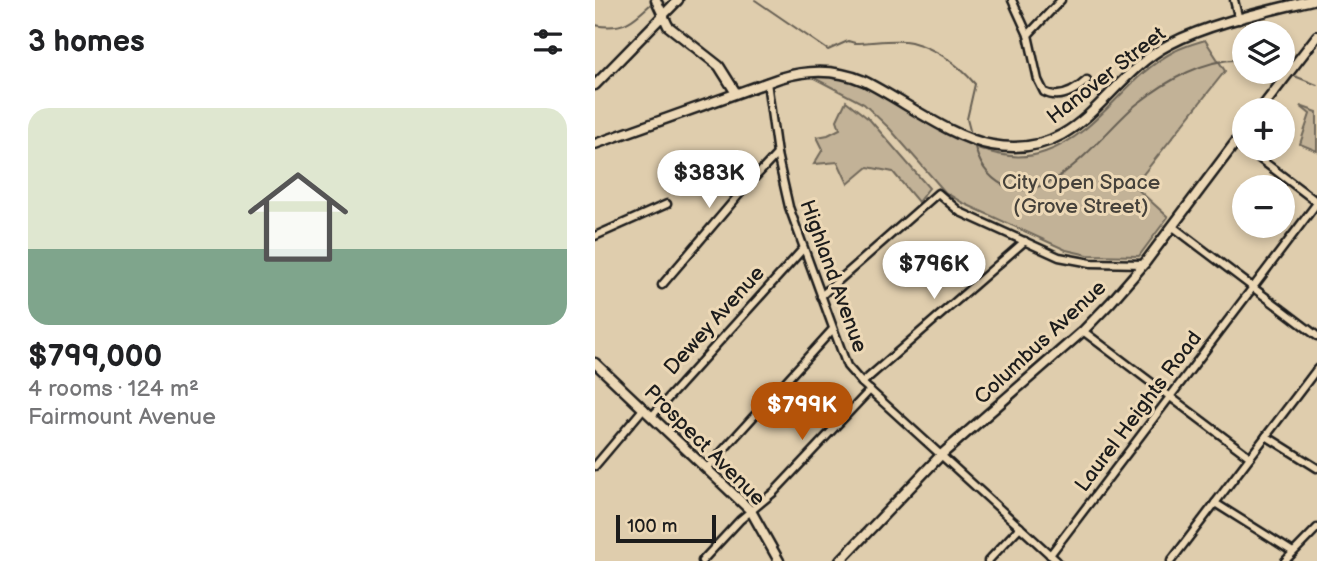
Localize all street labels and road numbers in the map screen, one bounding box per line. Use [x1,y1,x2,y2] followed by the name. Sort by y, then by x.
[1042,21,1171,129] street label: Hanover Street
[794,197,873,356] street label: Highland Avenue
[659,261,770,380] street label: Dewey Avenue
[969,275,1111,410] street label: Columbus Avenue
[1070,326,1207,497] street label: Laurel Heights Road
[639,380,770,511] street label: Prospect Avenue

